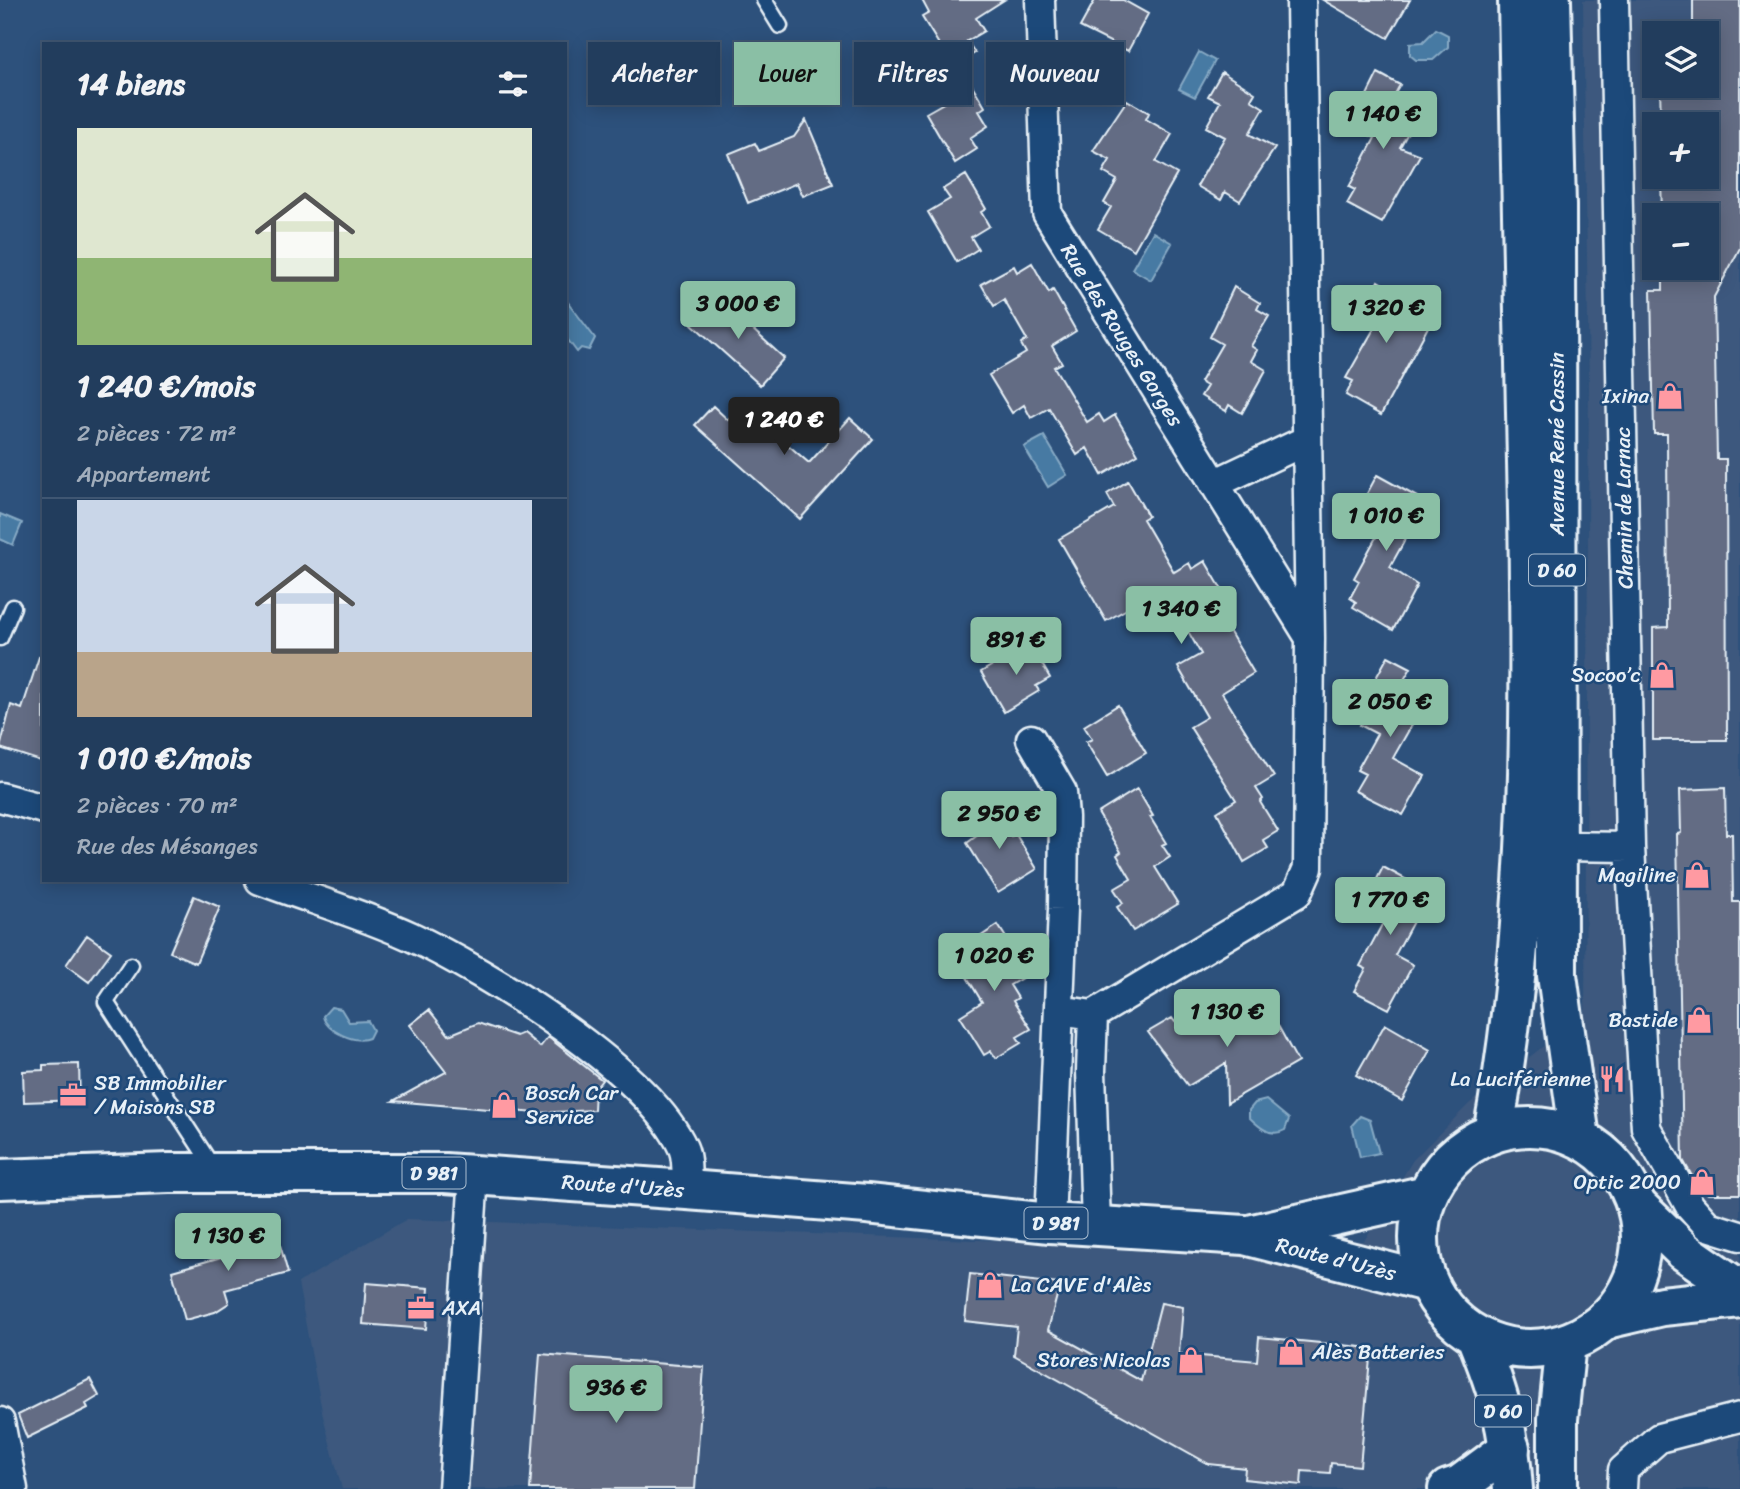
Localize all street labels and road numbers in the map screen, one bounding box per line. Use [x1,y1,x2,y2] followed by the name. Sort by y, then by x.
[1050,236,1194,435] street label: Rue des Rouges Gorges
[1538,352,1576,537] street label: Avenue René Cassin
[1604,426,1644,589] street label: Chemin de Larnac
[1529,554,1585,586] road number: D 60
[402,1158,466,1189] road number: D 981
[560,1163,686,1209] street label: Route d'Uzès
[1024,1208,1088,1238] road number: D 981
[1272,1226,1400,1292] street label: Route d'Uzès
[1475,1396,1531,1427] road number: D 60

